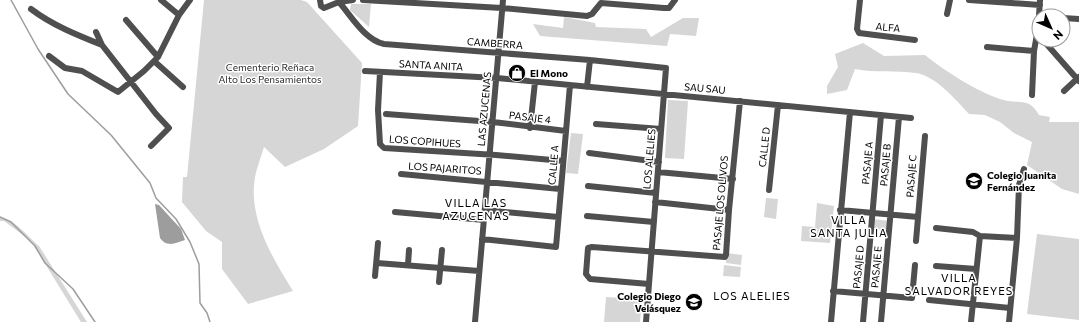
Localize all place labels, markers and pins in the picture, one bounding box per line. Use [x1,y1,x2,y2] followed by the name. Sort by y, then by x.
[507,63,527,83] shop icon: El Mono
[530,67,568,79] place label: El Mono
[987,169,1056,193] place label: Colegio Juanita Fernández
[964,171,984,191] school or university icon: Colegio Juanita Fernández
[617,290,681,314] place label: Colegio Diego Velásquez
[684,292,704,312] school or university icon: Colegio Diego Velásquez

